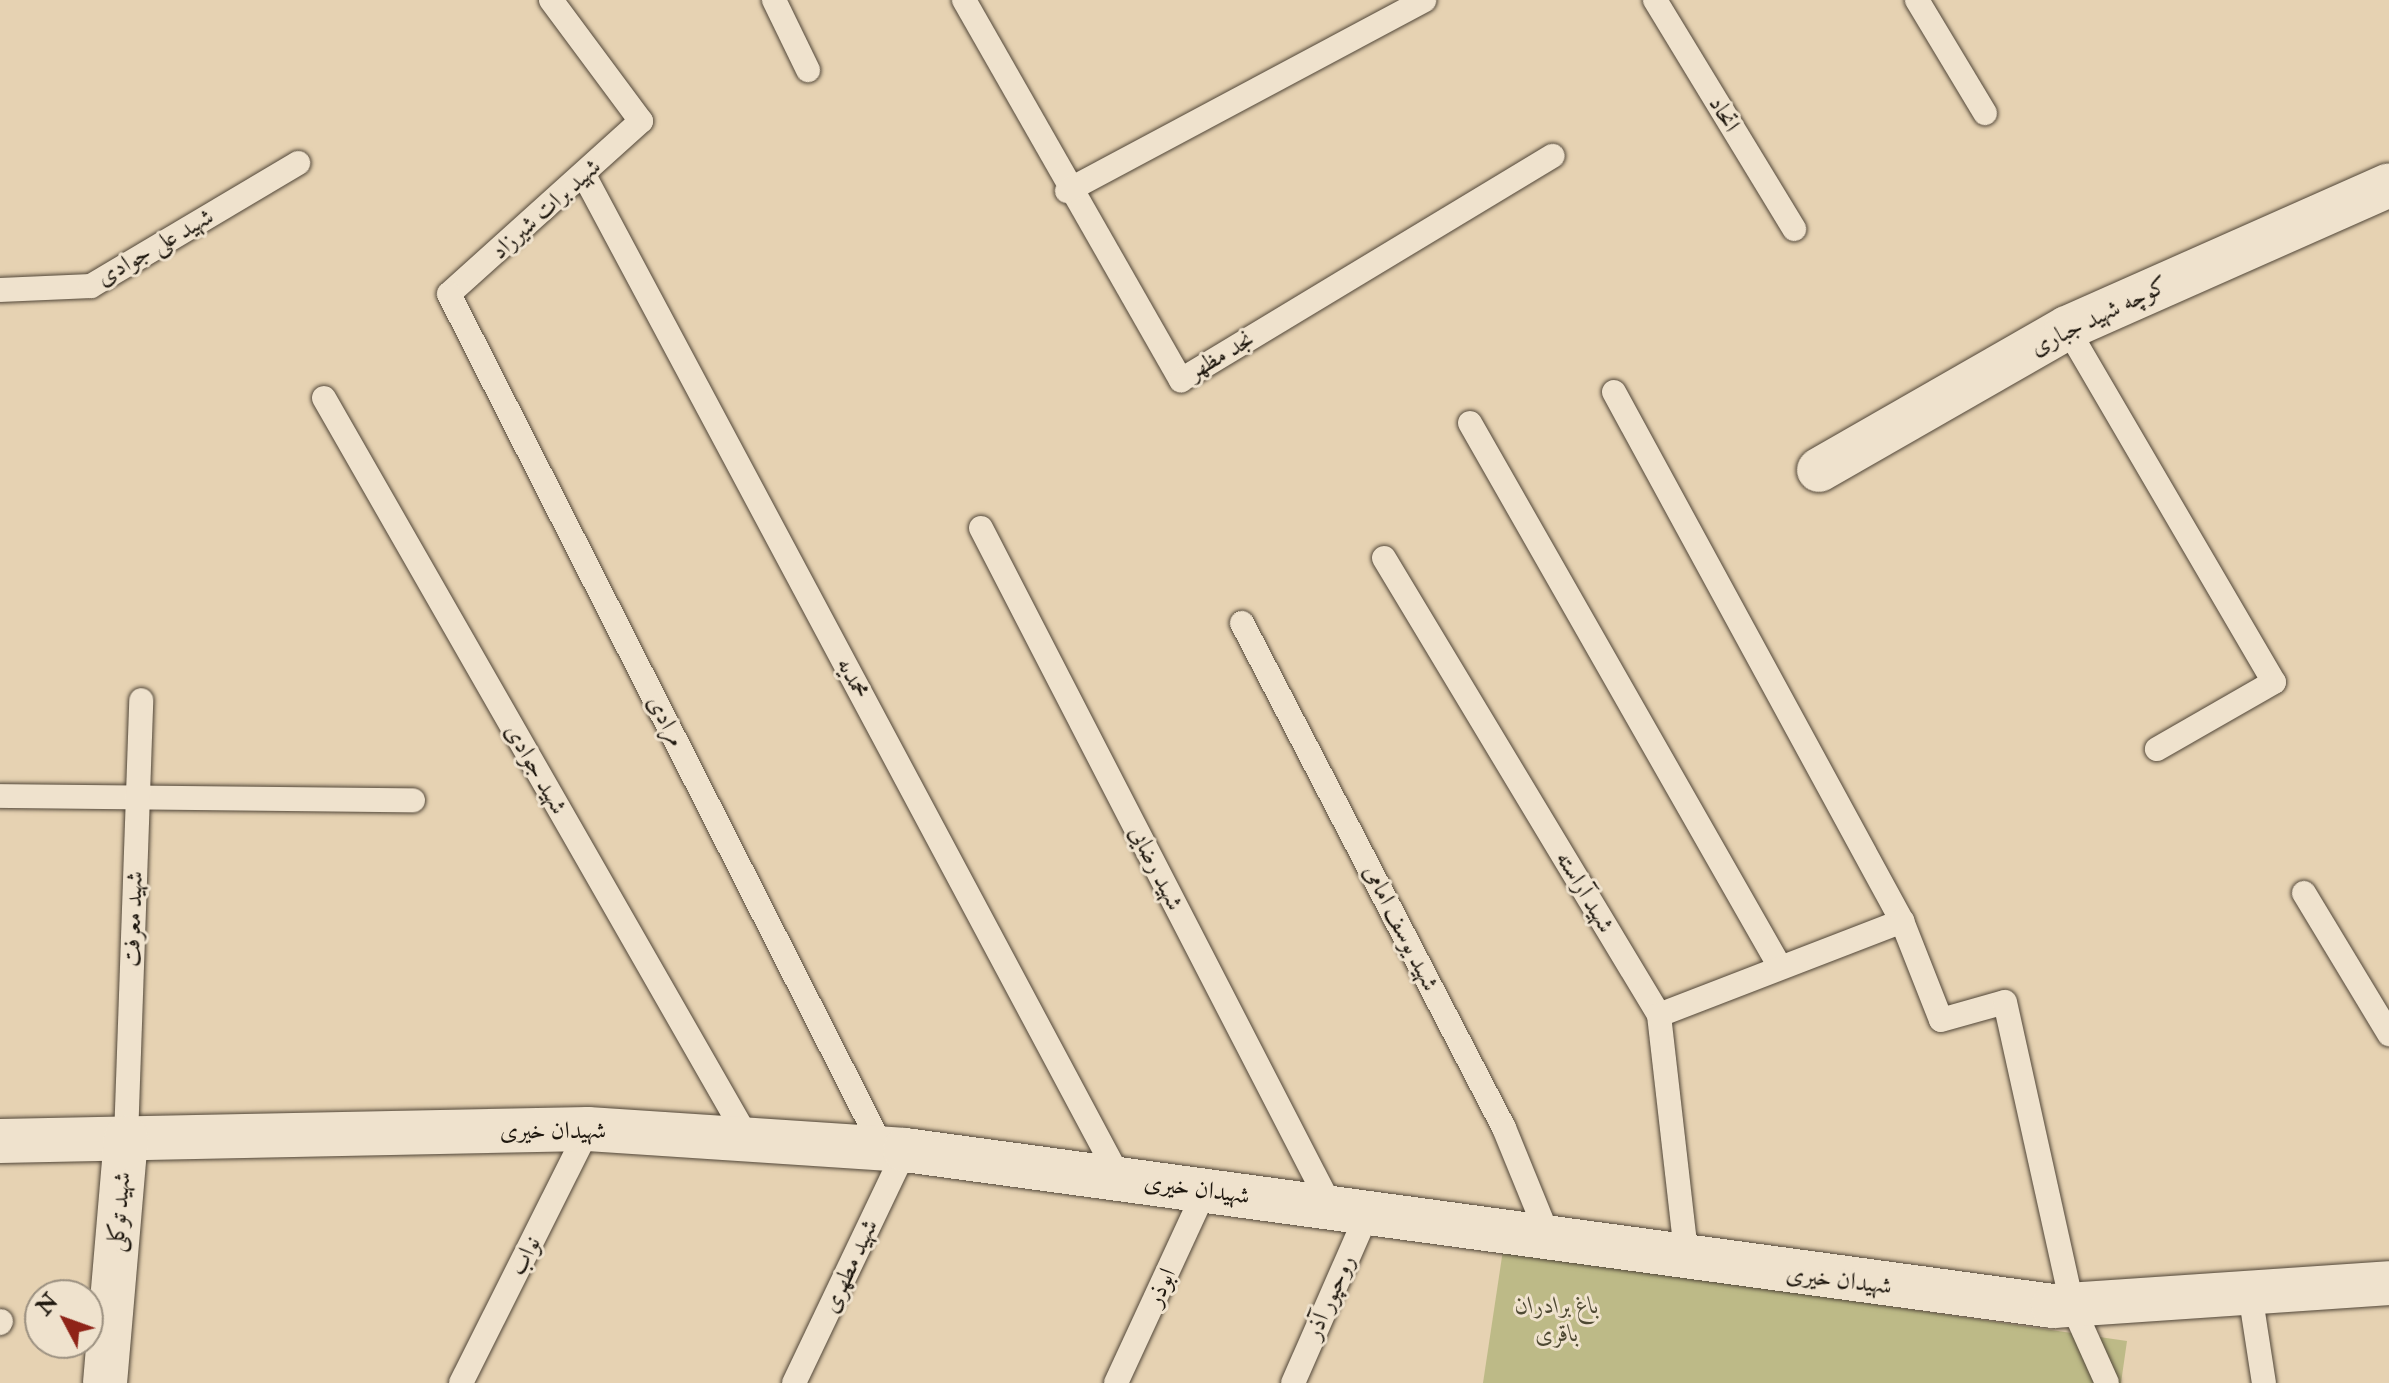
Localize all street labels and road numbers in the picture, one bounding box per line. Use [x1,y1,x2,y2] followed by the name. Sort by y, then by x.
[1702,91,1746,137] street label: اتحاد
[485,152,607,266] street label: شهید برات شیرزاد
[91,202,219,292] street label: شهید علی جوادی
[2026,270,2172,362] street label: کوچه شهید جباری
[1183,325,1259,385] street label: نجد مظهر
[830,652,876,704] street label: محمدیه
[641,690,691,752] street label: مرادی
[499,719,573,819] street label: شهید جوادی
[1123,821,1189,915] street label: شهید رضایی
[1549,846,1621,938] street label: شهید آراسته
[1357,860,1445,996] street label: شهید یوسف امامی
[117,870,149,968] street label: شهید معرفت
[500,1117,606,1145] street label: شهیدان خیری
[1142,1167,1252,1211] street label: شهیدان خیری
[101,1171,137,1253] street label: شهید توکلی
[816,1215,884,1317] street label: شهید مطهری
[503,1232,547,1280] street label: نواب
[1299,1250,1361,1344] street label: روحپور آذر
[1784,1259,1894,1301] street label: شهیدان خیری
[1140,1264,1182,1310] street label: ابوذر

